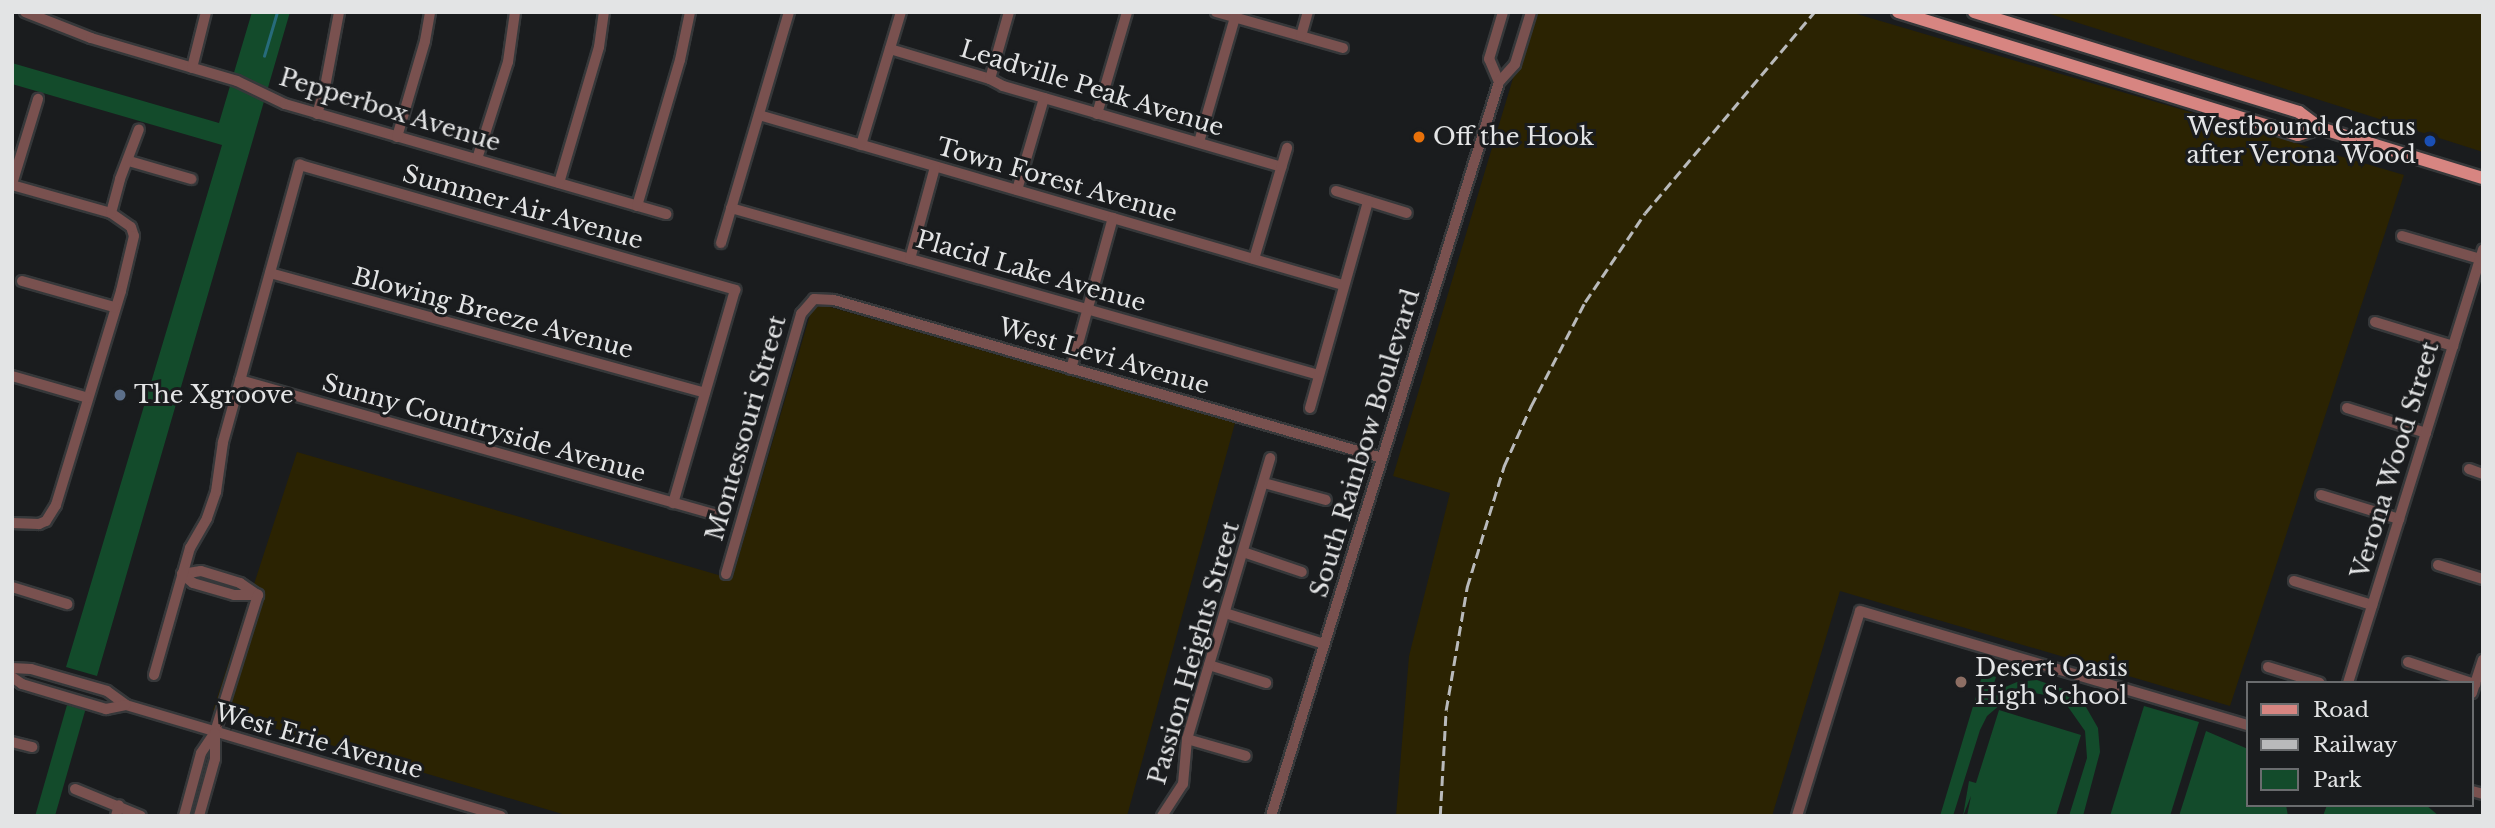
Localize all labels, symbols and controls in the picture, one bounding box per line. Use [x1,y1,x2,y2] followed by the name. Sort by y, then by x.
[956,34,1228,142] street label: Leadville Peak Avenue
[275,62,505,158] street label: Pepperbox Avenue
[2184,113,2416,169] place label: Westbound Cactus after Verona Wood
[1433,123,1594,151] place label: Off the Hook
[1411,129,1427,145] marker: Off the Hook
[933,132,1181,228] street label: Town Forest Avenue
[2422,133,2438,149] marker: Westbound Cactus after Verona Wood
[398,158,648,256] street label: Summer Air Avenue
[912,224,1150,318] street label: Placid Lake Avenue
[349,262,637,364] street label: Blowing Breeze Avenue
[1304,285,1426,601] street label: South Rainbow Boulevard
[700,312,792,544] street label: Montessouri Street
[995,312,1213,400] street label: West Levi Avenue
[2345,338,2445,582] street label: Verona Wood Street
[318,368,650,488] street label: Sunny Countryside Avenue
[134,381,294,409] place label: The Xgroove
[112,387,128,403] marker: The Xgroove
[1143,518,1245,788] street label: Passion Heights Street
[1975,654,2128,710] place label: Desert Oasis High School
[1953,674,1969,690] marker: Desert Oasis High School
[2246,681,2474,807] legend
[211,697,427,785] street label: West Erie Avenue
[2313,697,2369,723] text: Road
[2313,732,2397,758] text: Railway
[2313,767,2362,793] text: Park

